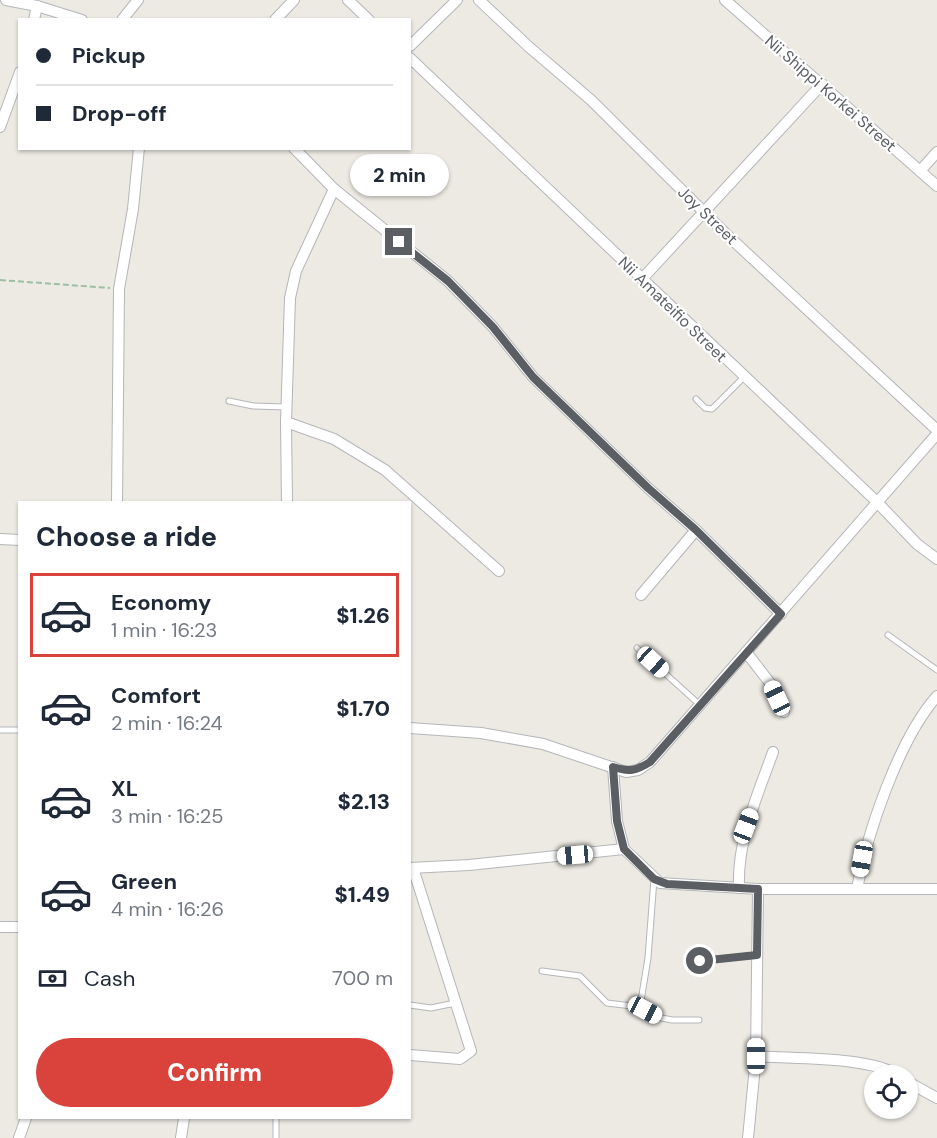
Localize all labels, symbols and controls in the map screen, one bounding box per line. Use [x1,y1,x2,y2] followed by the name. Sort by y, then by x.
[761,30,901,156] street label: Nii Shippi Korkei Street
[72,41,146,70] text: Pickup
[72,99,167,128] text: Drop-off
[350,155,448,197] callout: 2 min
[373,162,426,188] text: 2 min
[673,182,742,249] street label: Joy Street
[385,228,412,255] route end
[614,252,732,367] street label: Nii Amateifio Street
[36,519,217,554] text: Choose a ride
[39,588,93,642] icon: car
[111,588,211,617] text: Economy
[336,601,390,630] text: $1.26
[111,617,217,643] text: 1 min · 16:23
[634,643,672,681] car
[761,678,793,718] car
[39,681,93,735] icon: car
[111,681,201,710] text: Comfort
[336,694,390,723] text: $1.70
[111,710,223,736] text: 2 min · 16:24
[39,774,93,828] icon: car
[111,774,138,803] text: XL
[338,787,390,816] text: $2.13
[111,803,223,829] text: 3 min · 16:25
[731,806,761,846] car
[850,840,874,878] car
[556,844,594,866] car
[39,867,93,921] icon: car
[111,867,177,896] text: Green
[334,880,390,909] text: $1.49
[111,896,224,922] text: 4 min · 16:26
[686,947,713,974] route start
[36,962,69,995] icon: cash
[84,964,135,993] text: Cash
[332,965,393,991] text: 700 m
[625,994,665,1026] car
[36,1038,393,1107] button: Confirm
[747,1038,765,1074] car
[864,1065,918,1119] map controls
[864,1065,918,1119] button: locate

